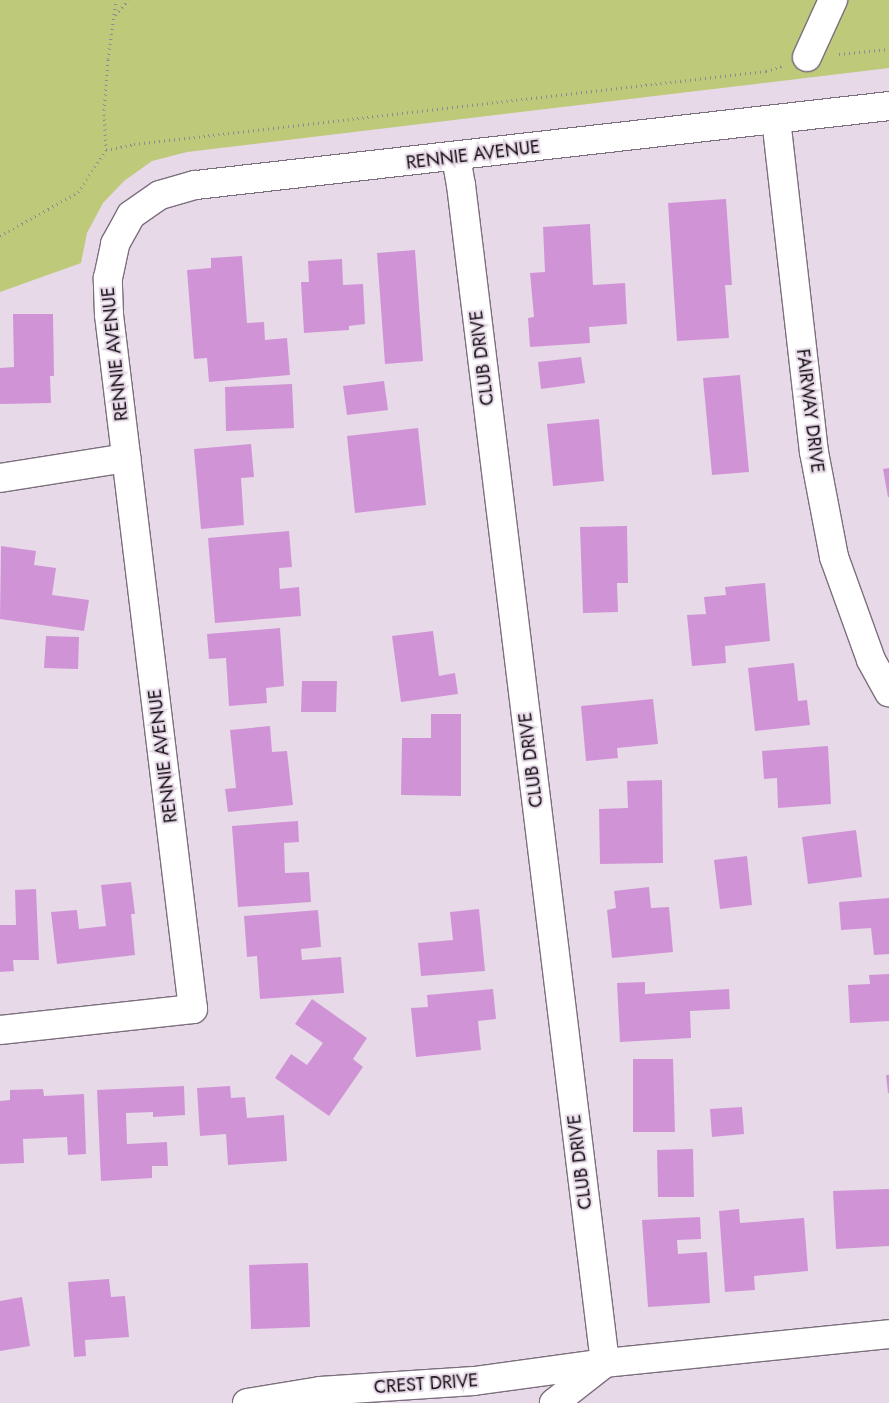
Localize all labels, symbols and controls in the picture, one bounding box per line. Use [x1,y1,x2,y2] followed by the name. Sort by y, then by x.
[405,136,541,174] street label: RENNIE AVENUE
[97,286,133,422] street label: RENNIE AVENUE
[465,309,499,407] street label: CLUB DRIVE
[792,348,828,474] street label: FAIRWAY DRIVE
[144,688,182,824] street label: RENNIE AVENUE
[514,711,548,809] street label: CLUB DRIVE
[563,1113,597,1211] street label: CLUB DRIVE
[373,1370,479,1398] street label: CREST DRIVE

